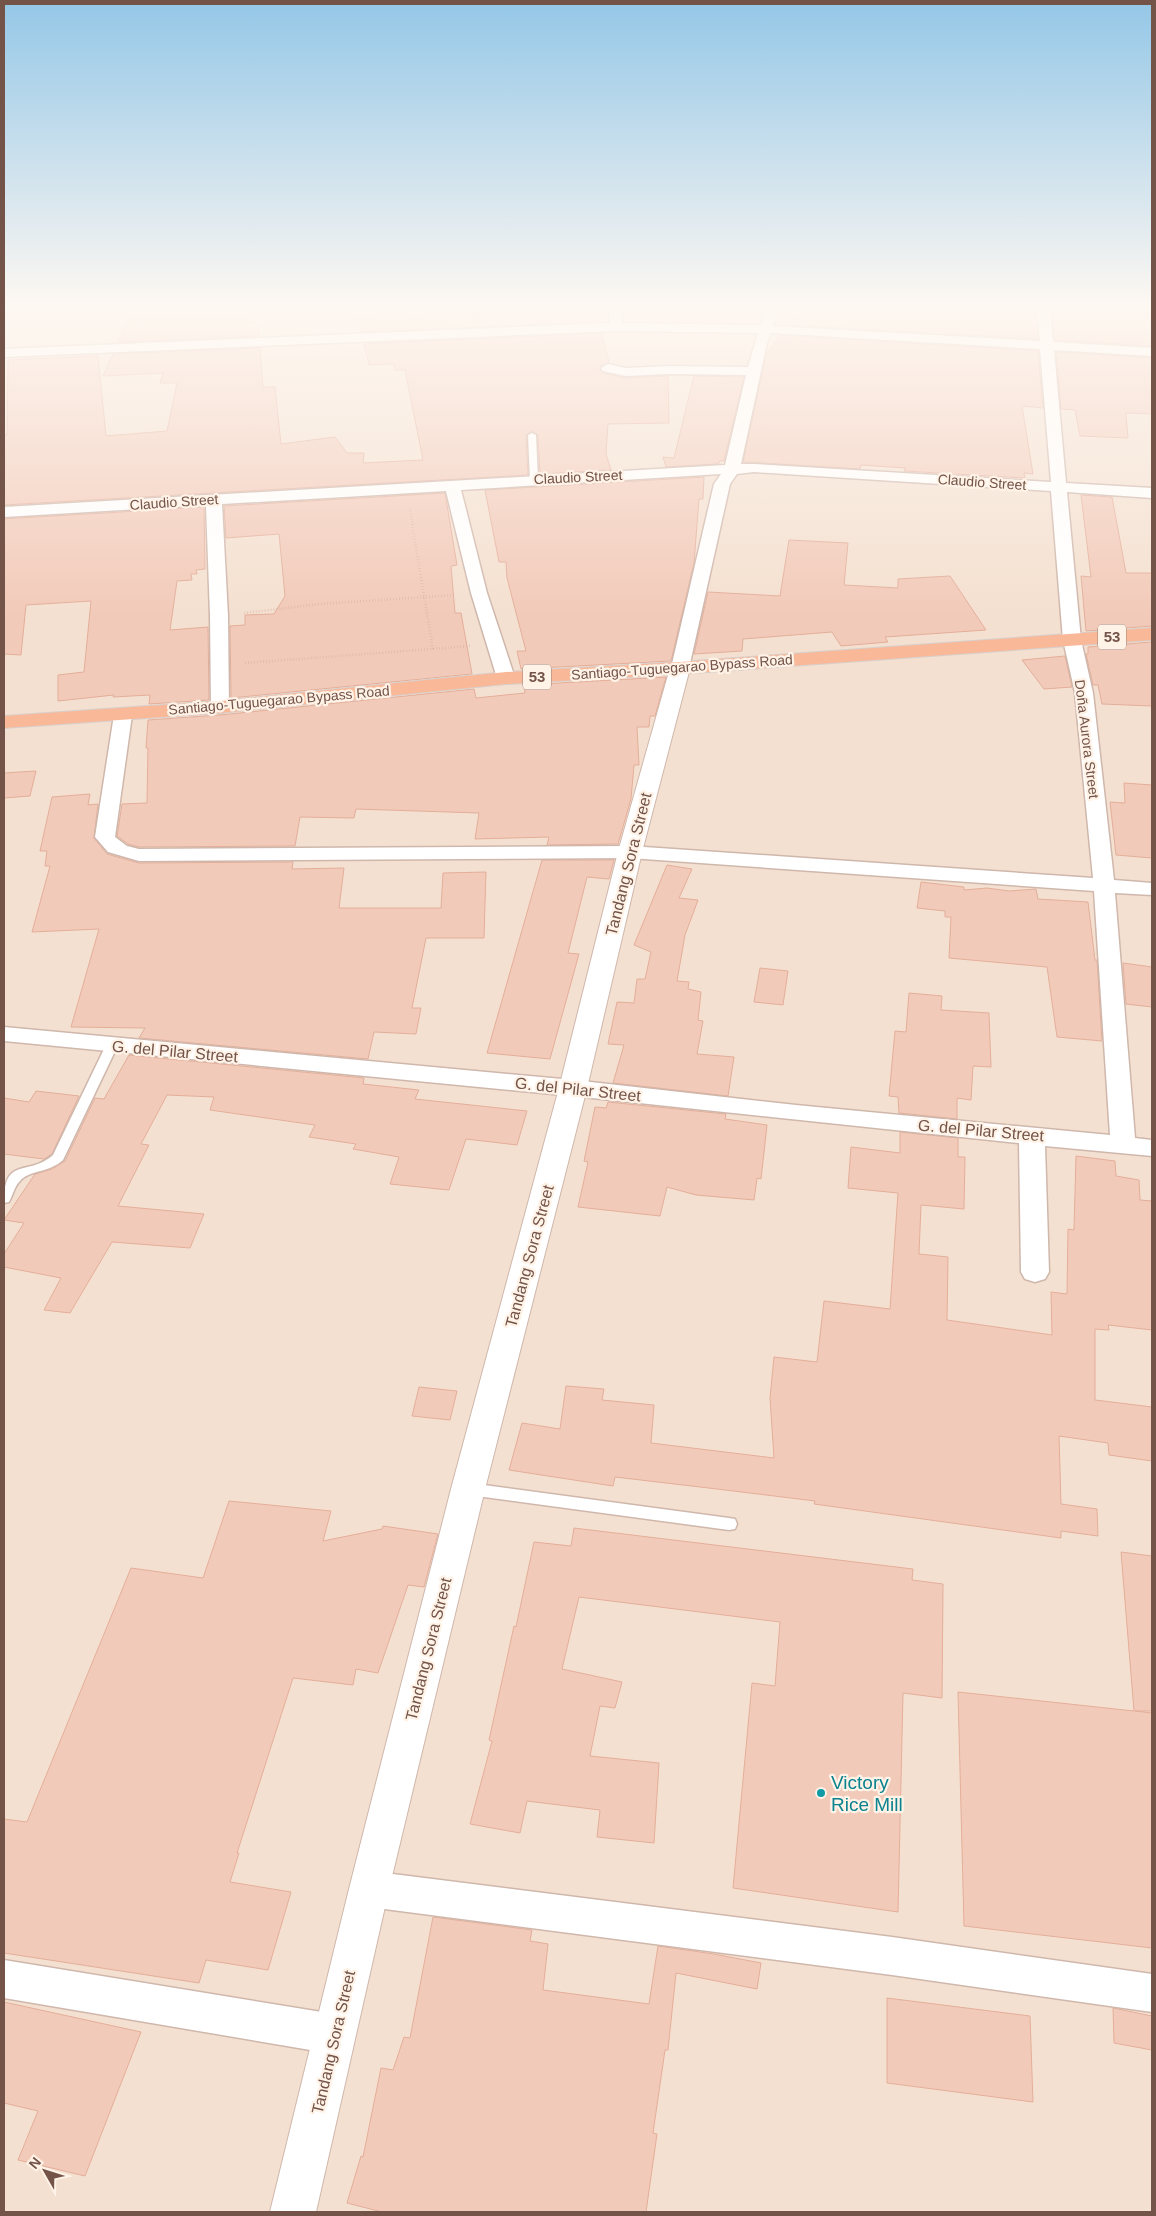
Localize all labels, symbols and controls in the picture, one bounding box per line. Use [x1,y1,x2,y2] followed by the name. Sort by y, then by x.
[533,467,623,487] street label: Claudio Street
[937,471,1027,493] street label: Claudio Street
[129,491,219,513] street label: Claudio Street
[1098,624,1126,650] road number: 53
[571,651,793,683] street label: Santiago-Tuguegarao Bypass Road
[523,664,551,690] road number: 53
[1072,679,1102,800] street label: Doña Aurora Street
[168,682,390,718] street label: Santiago-Tuguegarao Bypass Road
[602,790,655,937] street label: Tandang Sora Street
[111,1038,239,1066] street label: G. del Pilar Street
[514,1074,642,1105] street label: G. del Pilar Street
[917,1117,1045,1145] street label: G. del Pilar Street
[502,1183,557,1329] street label: Tandang Sora Street
[402,1575,455,1722] street label: Tandang Sora Street
[831,1772,903,1815] place label: Victory Rice Mill
[815,1787,827,1799] marker: Victory Rice Mill
[309,1968,358,2116] street label: Tandang Sora Street
[20,2146,70,2196] north arrow
[25,2154,44,2172] text: N

